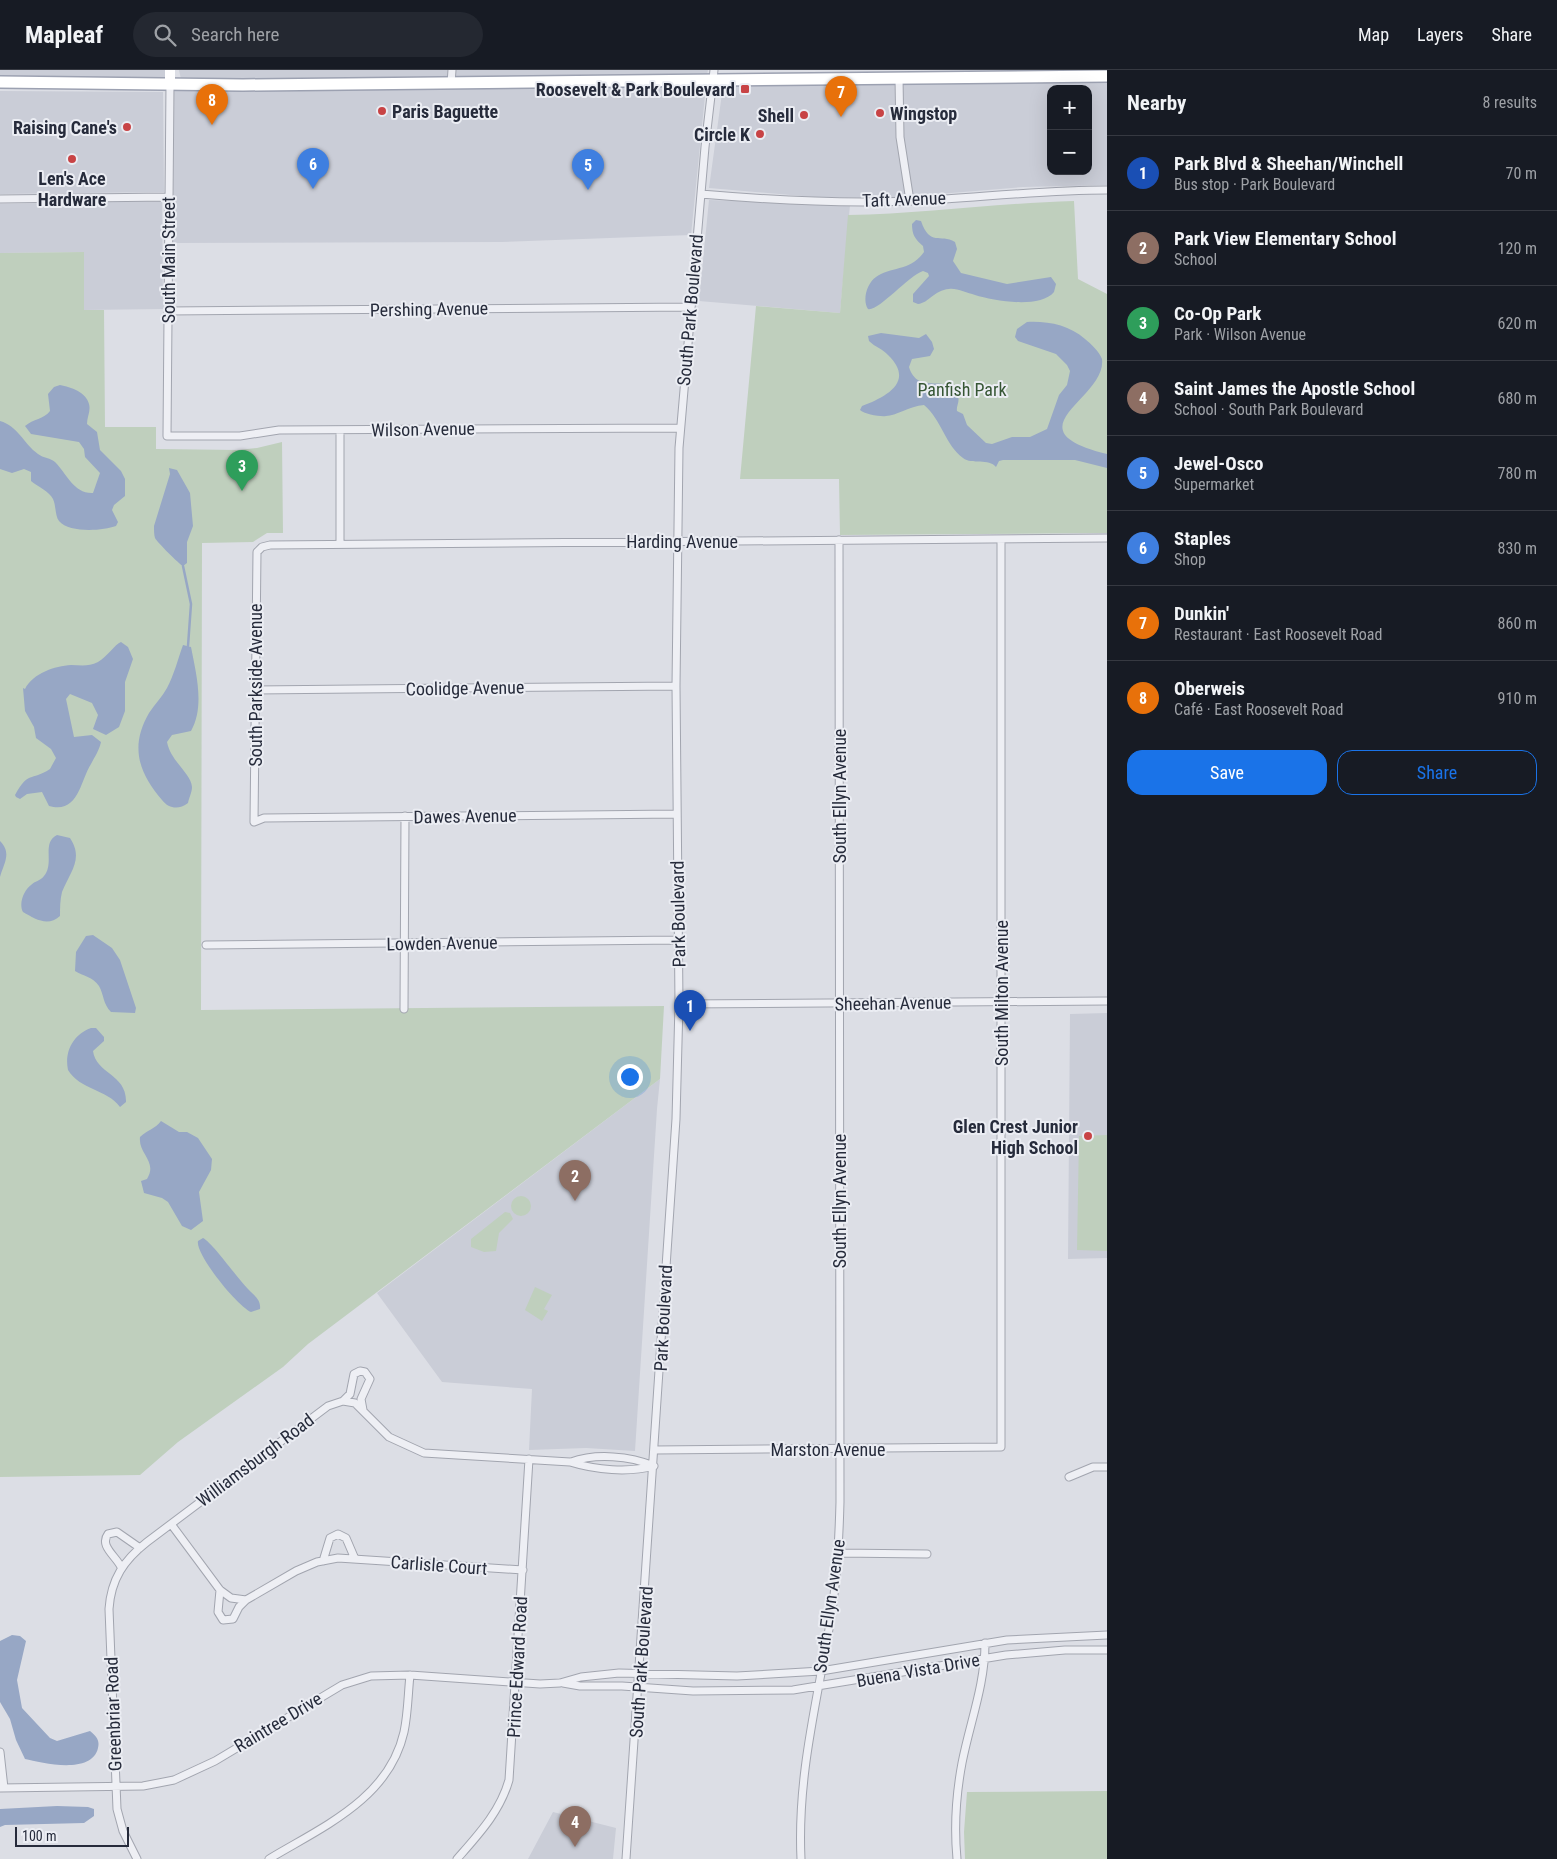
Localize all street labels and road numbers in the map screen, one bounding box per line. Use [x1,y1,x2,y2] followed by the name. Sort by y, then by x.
[862,187,946,211] street label: Taft Avenue
[158,197,179,323] street label: South Main Street
[673,233,707,387] street label: South Park Boulevard
[370,297,488,321] street label: Pershing Avenue
[371,418,475,440] street label: Wilson Avenue
[626,531,738,552] street label: Harding Avenue
[245,604,266,766] street label: South Parkside Avenue
[405,676,525,700] street label: Coolidge Avenue
[829,729,850,863] street label: South Ellyn Avenue
[413,805,517,827] street label: Dawes Avenue
[667,860,689,968] street label: Park Boulevard
[991,920,1012,1066] street label: South Milton Avenue
[386,932,498,954] street label: Lowden Avenue
[834,991,952,1015] street label: Sheehan Avenue
[829,1134,850,1268] street label: South Ellyn Avenue
[650,1264,676,1372] street label: Park Boulevard
[192,1409,318,1511] street label: Williamsburgh Road
[771,1439,885,1460] street label: Marston Avenue
[809,1538,849,1674] street label: South Ellyn Avenue
[390,1551,488,1579] street label: Carlisle Court
[625,1585,657,1739] street label: South Park Boulevard
[503,1596,531,1738] street label: Prince Edward Road
[855,1649,981,1691] street label: Buena Vista Drive
[101,1656,125,1772] street label: Greenbriar Road
[230,1688,326,1756] street label: Raintree Drive

